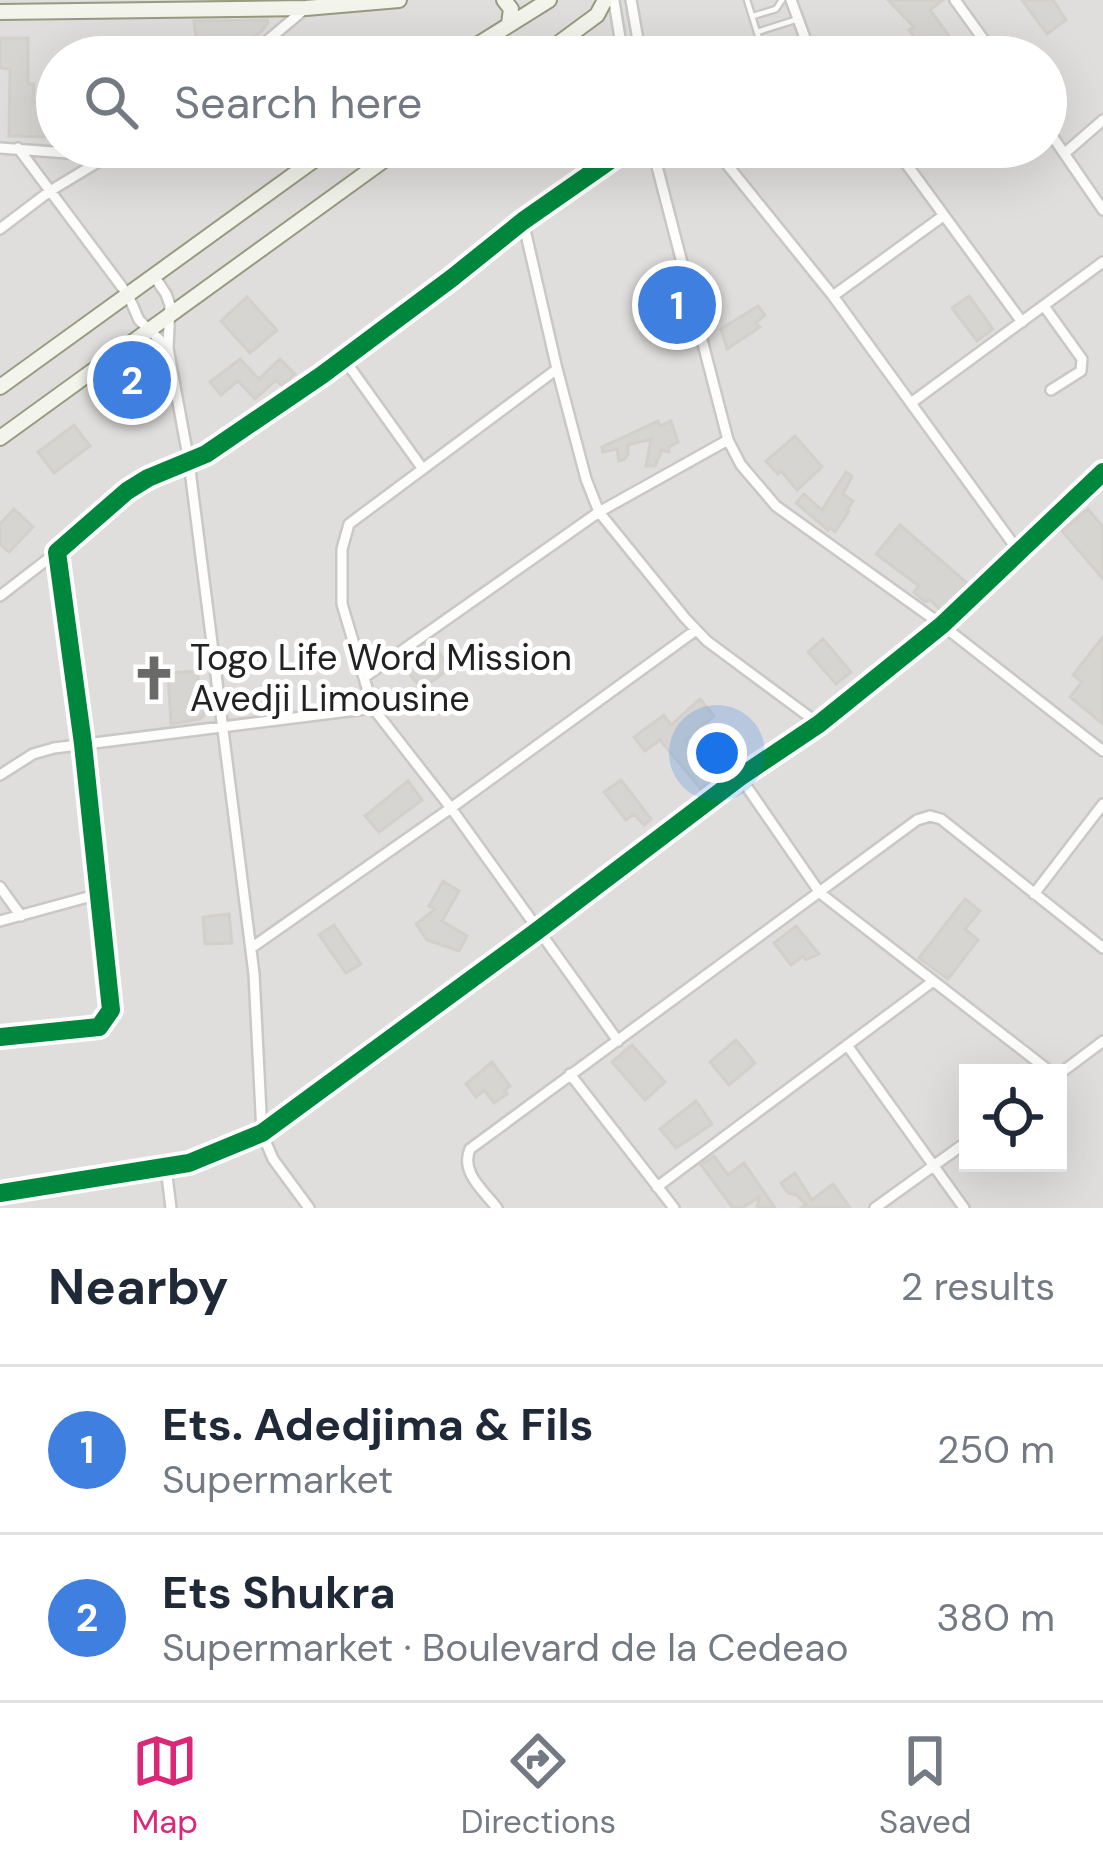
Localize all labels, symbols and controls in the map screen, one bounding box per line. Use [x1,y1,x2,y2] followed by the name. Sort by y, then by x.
[36,36,1067,168] search box
[78,69,144,135] icon: search
[174,73,422,132] text: Search here
[638,260,716,350] pin: 1
[93,335,171,425] pin: 2
[190,634,572,722] place label: Togo Life Word Mission Avedji Limousine
[129,653,179,703] church icon: Togo Life Word Mission Avedji Limousine
[687,723,747,783] your location
[959,1064,1067,1172] map controls
[959,1064,1067,1172] button: locate
[48,1253,229,1320] text: Nearby
[901,1261,1055,1312] text: 2 results
[162,1395,593,1454] text: Ets. Adedjima & Fils
[80,1424,94,1475] text: 1
[937,1424,1055,1475] text: 250 m
[162,1454,393,1505] text: Supermarket
[162,1563,396,1622] text: Ets Shukra
[76,1592,98,1643] text: 2
[936,1592,1055,1643] text: 380 m
[162,1622,849,1673] text: Supermarket · Boulevard de la Cedeao
[131,1728,198,1843] tab: Map
[461,1728,616,1843] tab: Directions
[879,1728,972,1843] tab: Saved

